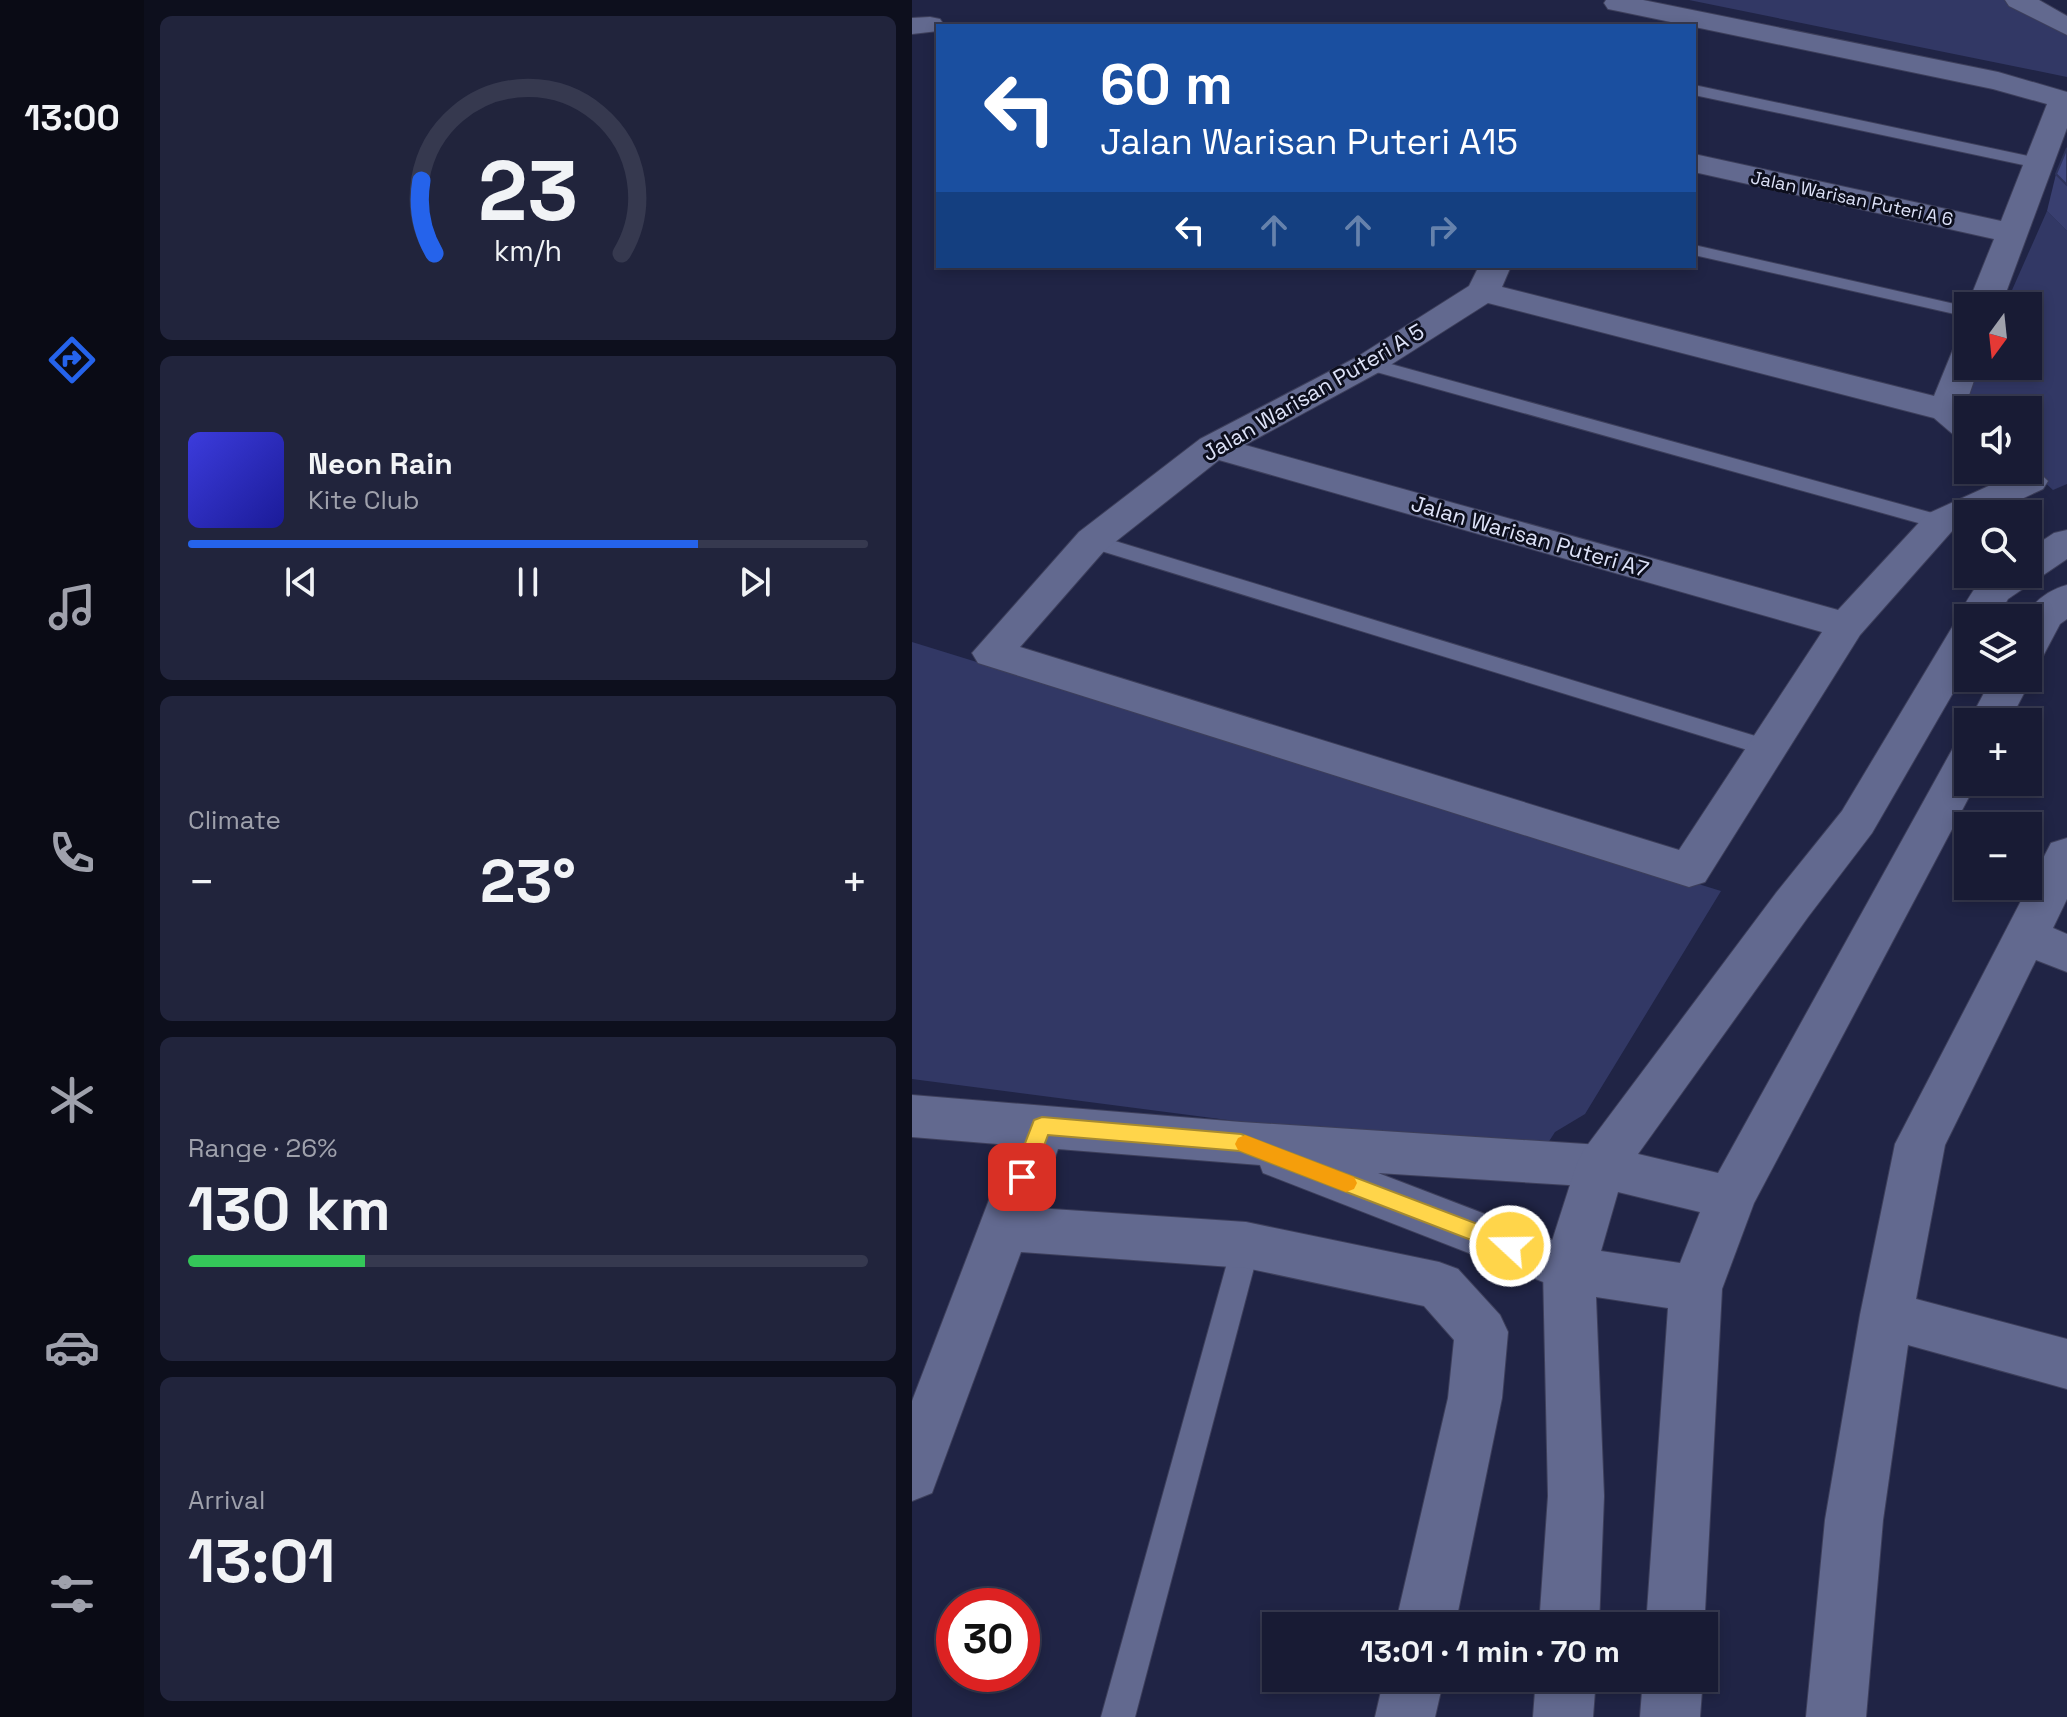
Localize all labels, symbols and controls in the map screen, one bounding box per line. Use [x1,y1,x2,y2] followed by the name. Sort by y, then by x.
[1100,49,1233,120] text: 60 m
[968,56,1072,160] icon: left
[24,95,120,141] text: 13:00
[1100,119,1518,165] text: Jalan Warisan Puteri A15
[478,138,578,244] text: 23
[1749,165,1955,231] street label: Jalan Warisan Puteri A 6
[1168,208,1212,252] icon: left
[1252,208,1296,252] icon: ahead
[1336,208,1380,252] icon: ahead
[1420,208,1464,252] icon: right
[494,233,562,269] text: km/h
[1954,292,2042,380] north arrow
[1954,292,2042,900] map controls
[1197,317,1429,467] street label: Jalan Warisan Puteri A 5
[44,332,100,388] icon: directions
[1954,396,2042,484] button: sound
[308,444,453,483] text: Neon Rain
[308,483,420,517] text: Kite Club
[1408,489,1652,583] street label: Jalan Warisan Puteri A7
[1954,500,2042,588] button: search
[279,560,323,604] icon: previous
[506,560,550,604] icon: pause
[733,560,777,604] icon: next
[44,579,100,635] icon: music
[1954,604,2042,692] button: layers
[1954,708,2042,796] button: +
[188,803,281,837] text: Climate
[1954,812,2042,900] button: −
[44,825,100,881] icon: phone
[480,843,576,920] text: 23°
[188,854,215,910] text: −
[841,854,868,910] text: +
[44,1072,100,1128] icon: climate
[188,1131,337,1165] text: Range · 26%
[988,1143,1056,1211] pin
[1000,1155,1044,1199] icon: arrive
[188,1171,391,1248] text: 130 km
[1468,1204,1552,1288] position arrow
[44,1319,100,1375] icon: car
[188,1483,265,1517] text: Arrival
[188,1523,335,1600] text: 13:01
[44,1566,100,1622] icon: filters
[936,1588,1040,1692] speed limit sign: 30
[1360,1632,1620,1671] text: 13:01 · 1 min · 70 m

